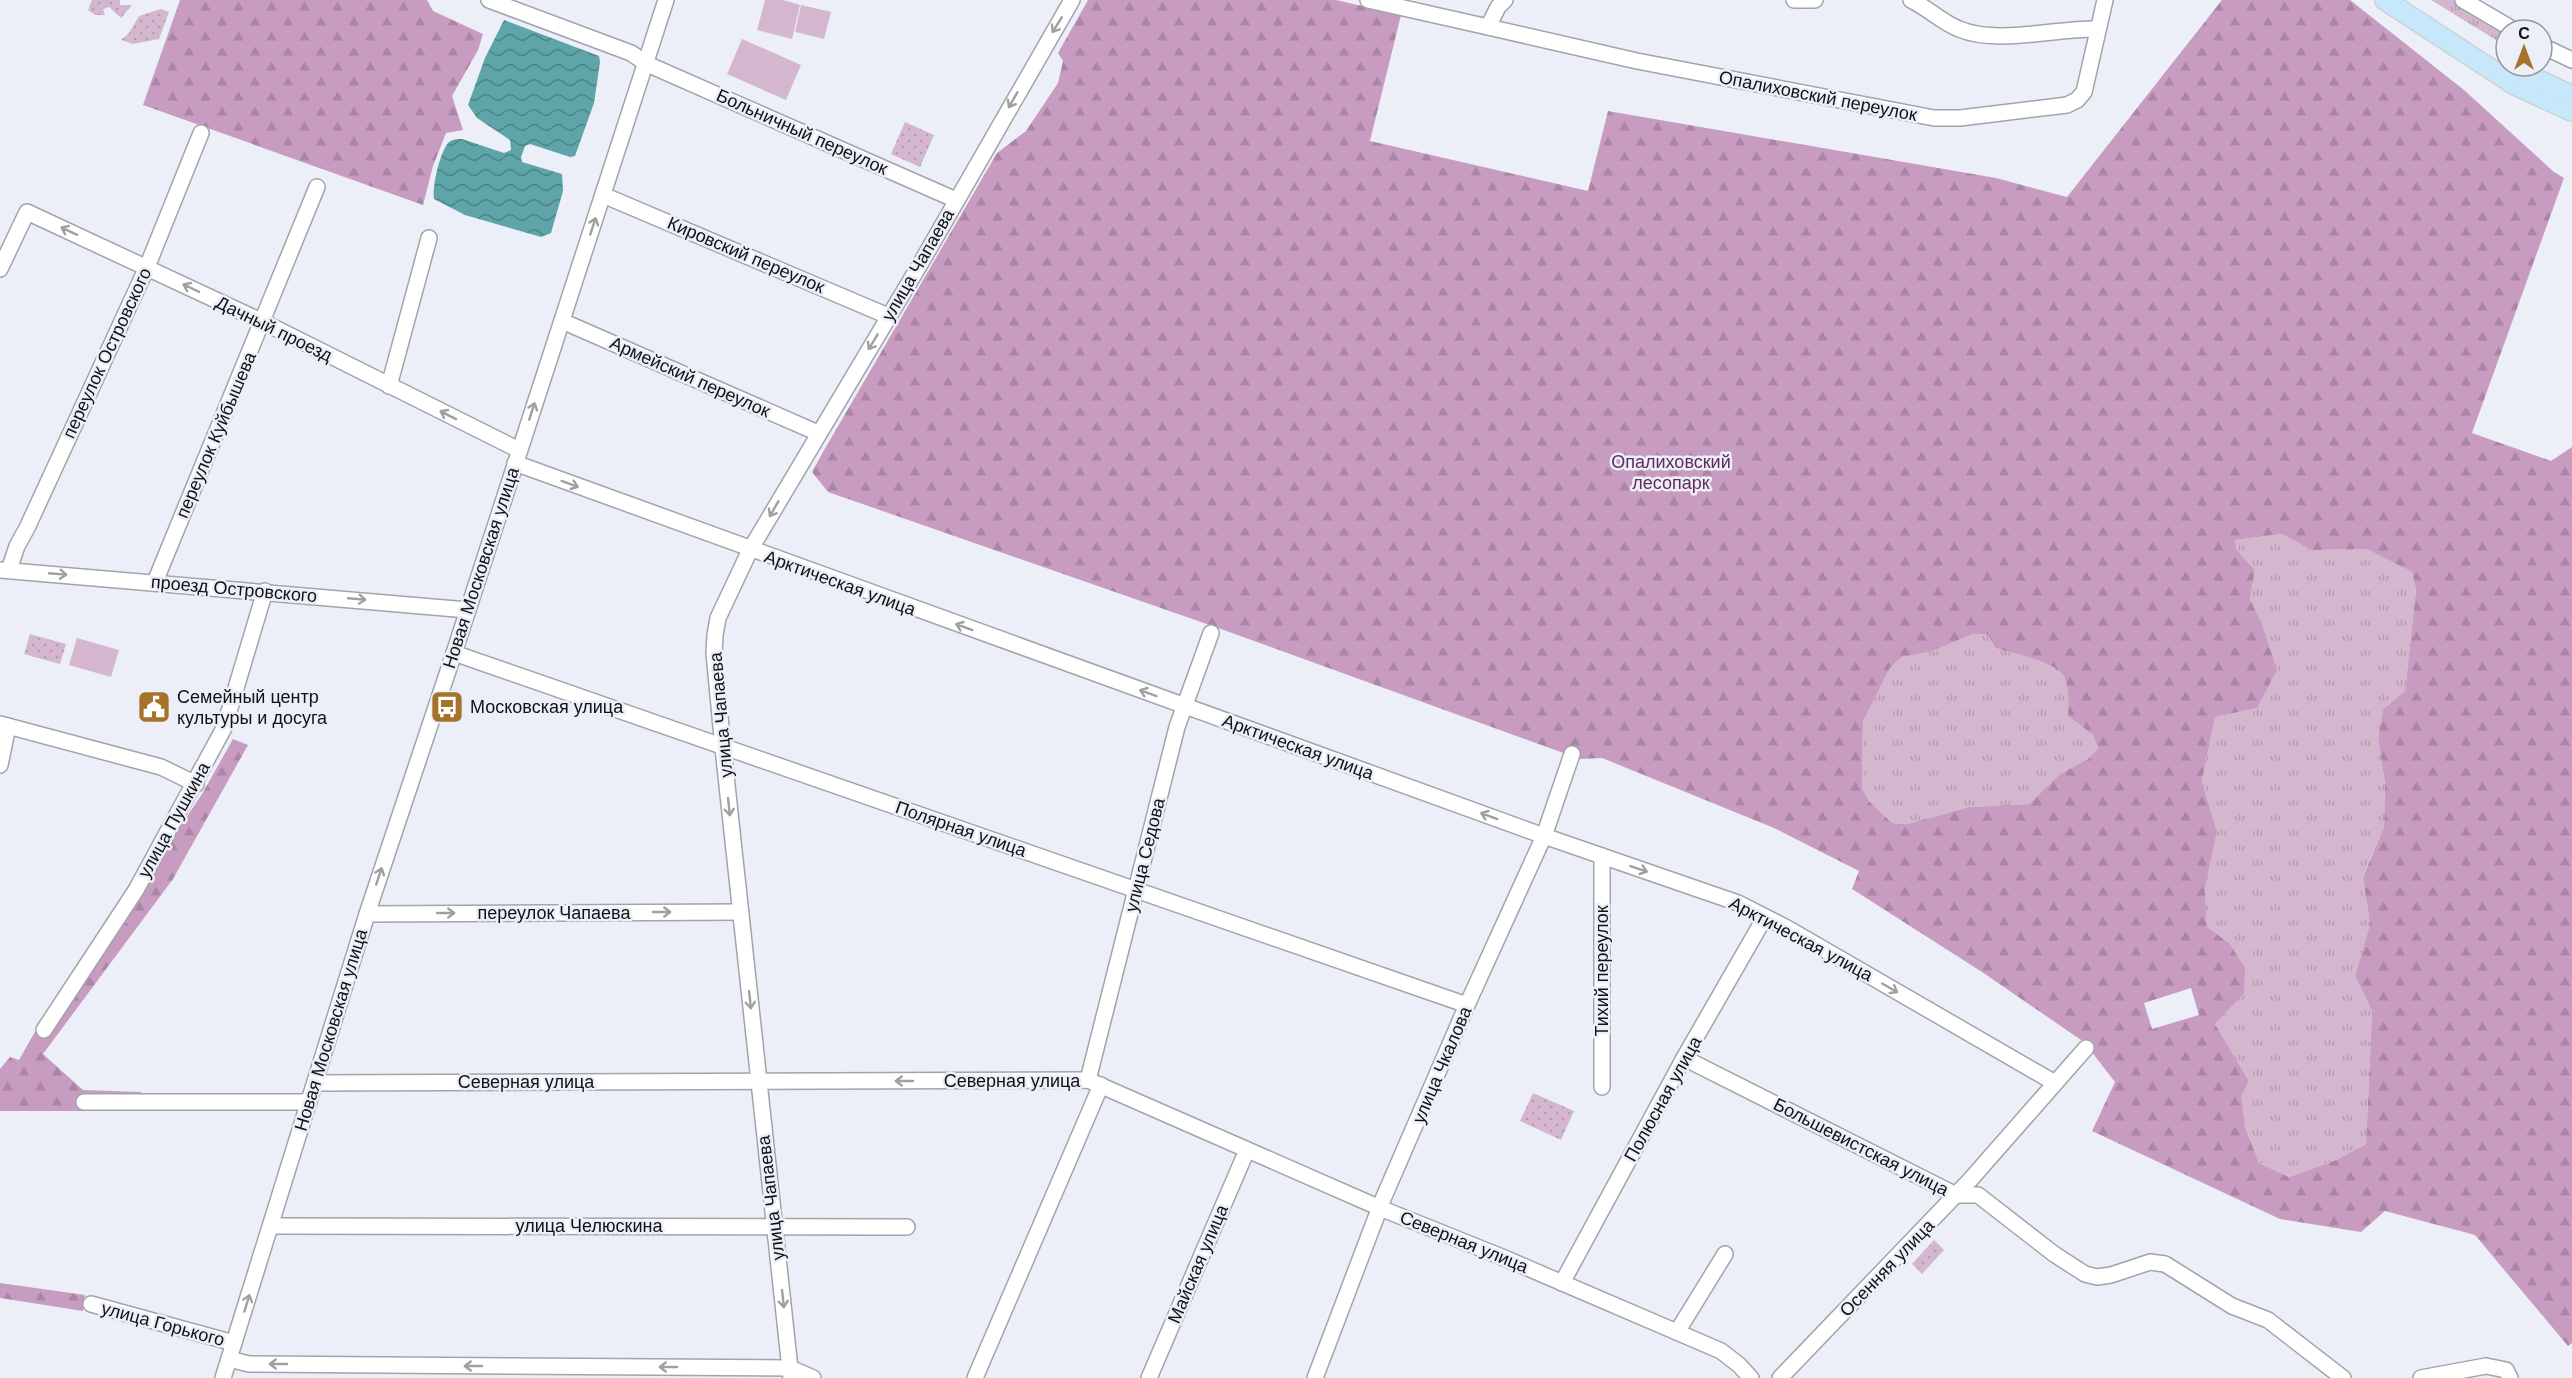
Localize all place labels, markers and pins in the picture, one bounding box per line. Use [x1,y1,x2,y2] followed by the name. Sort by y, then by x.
[177,687,328,728] place label: Семейный центр культуры и досуга
[136,689,172,725] public building icon: Семейный центр культуры и досуга
[429,689,465,725] bus stop icon: Московская улица
[470,697,624,717] place label: Московская улица

